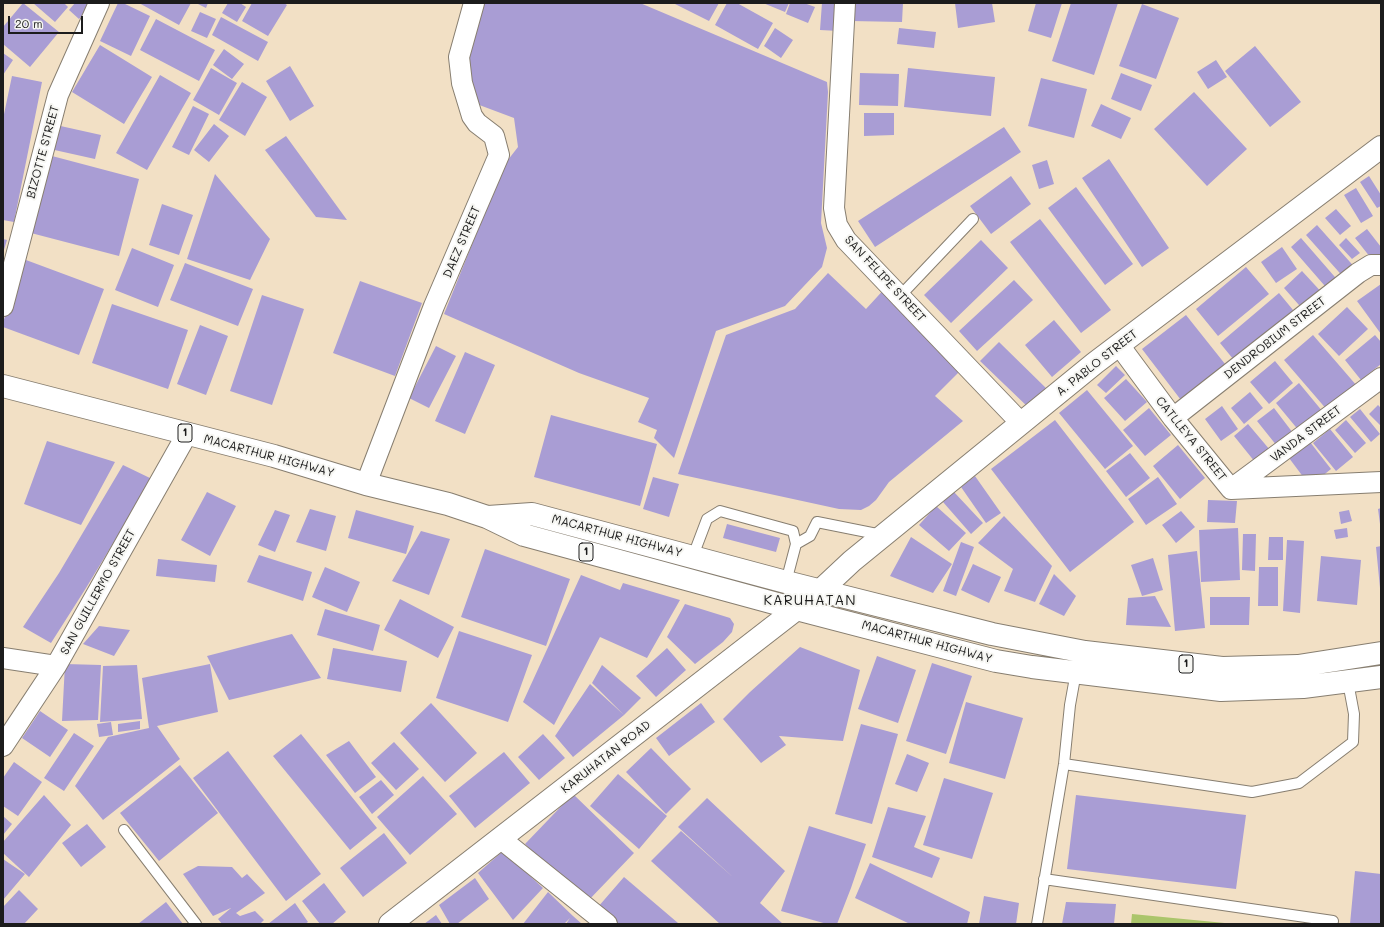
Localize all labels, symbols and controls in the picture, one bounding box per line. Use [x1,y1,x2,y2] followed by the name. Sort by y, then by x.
[10,8,85,34] scale bar
[15,15,43,31] text: 20 m
[24,104,62,200] street label: BIZOTTE STREET
[440,204,484,280] street label: DAEZ STREET
[841,233,929,325] street label: SAN FELIPE STREET
[1221,294,1329,382] street label: DENDROBIUM STREET
[1054,327,1140,399] street label: A. PABLO STREET
[1152,394,1230,484] street label: CATLLEYA STREET
[1268,403,1344,465] street label: VANDA STREET
[178,424,192,442] road number: 1
[202,432,336,480] street label: MACARTHUR HIGHWAY
[550,512,684,560] street label: MACARTHUR HIGHWAY
[57,527,139,657] street label: SAN GUILLERMO STREET
[579,543,593,561] road number: 1
[764,593,856,609] district label: KARUHATAN
[860,618,994,666] street label: MACARTHUR HIGHWAY
[1179,655,1193,673] road number: 1
[558,718,654,796] street label: KARUHATAN ROAD

